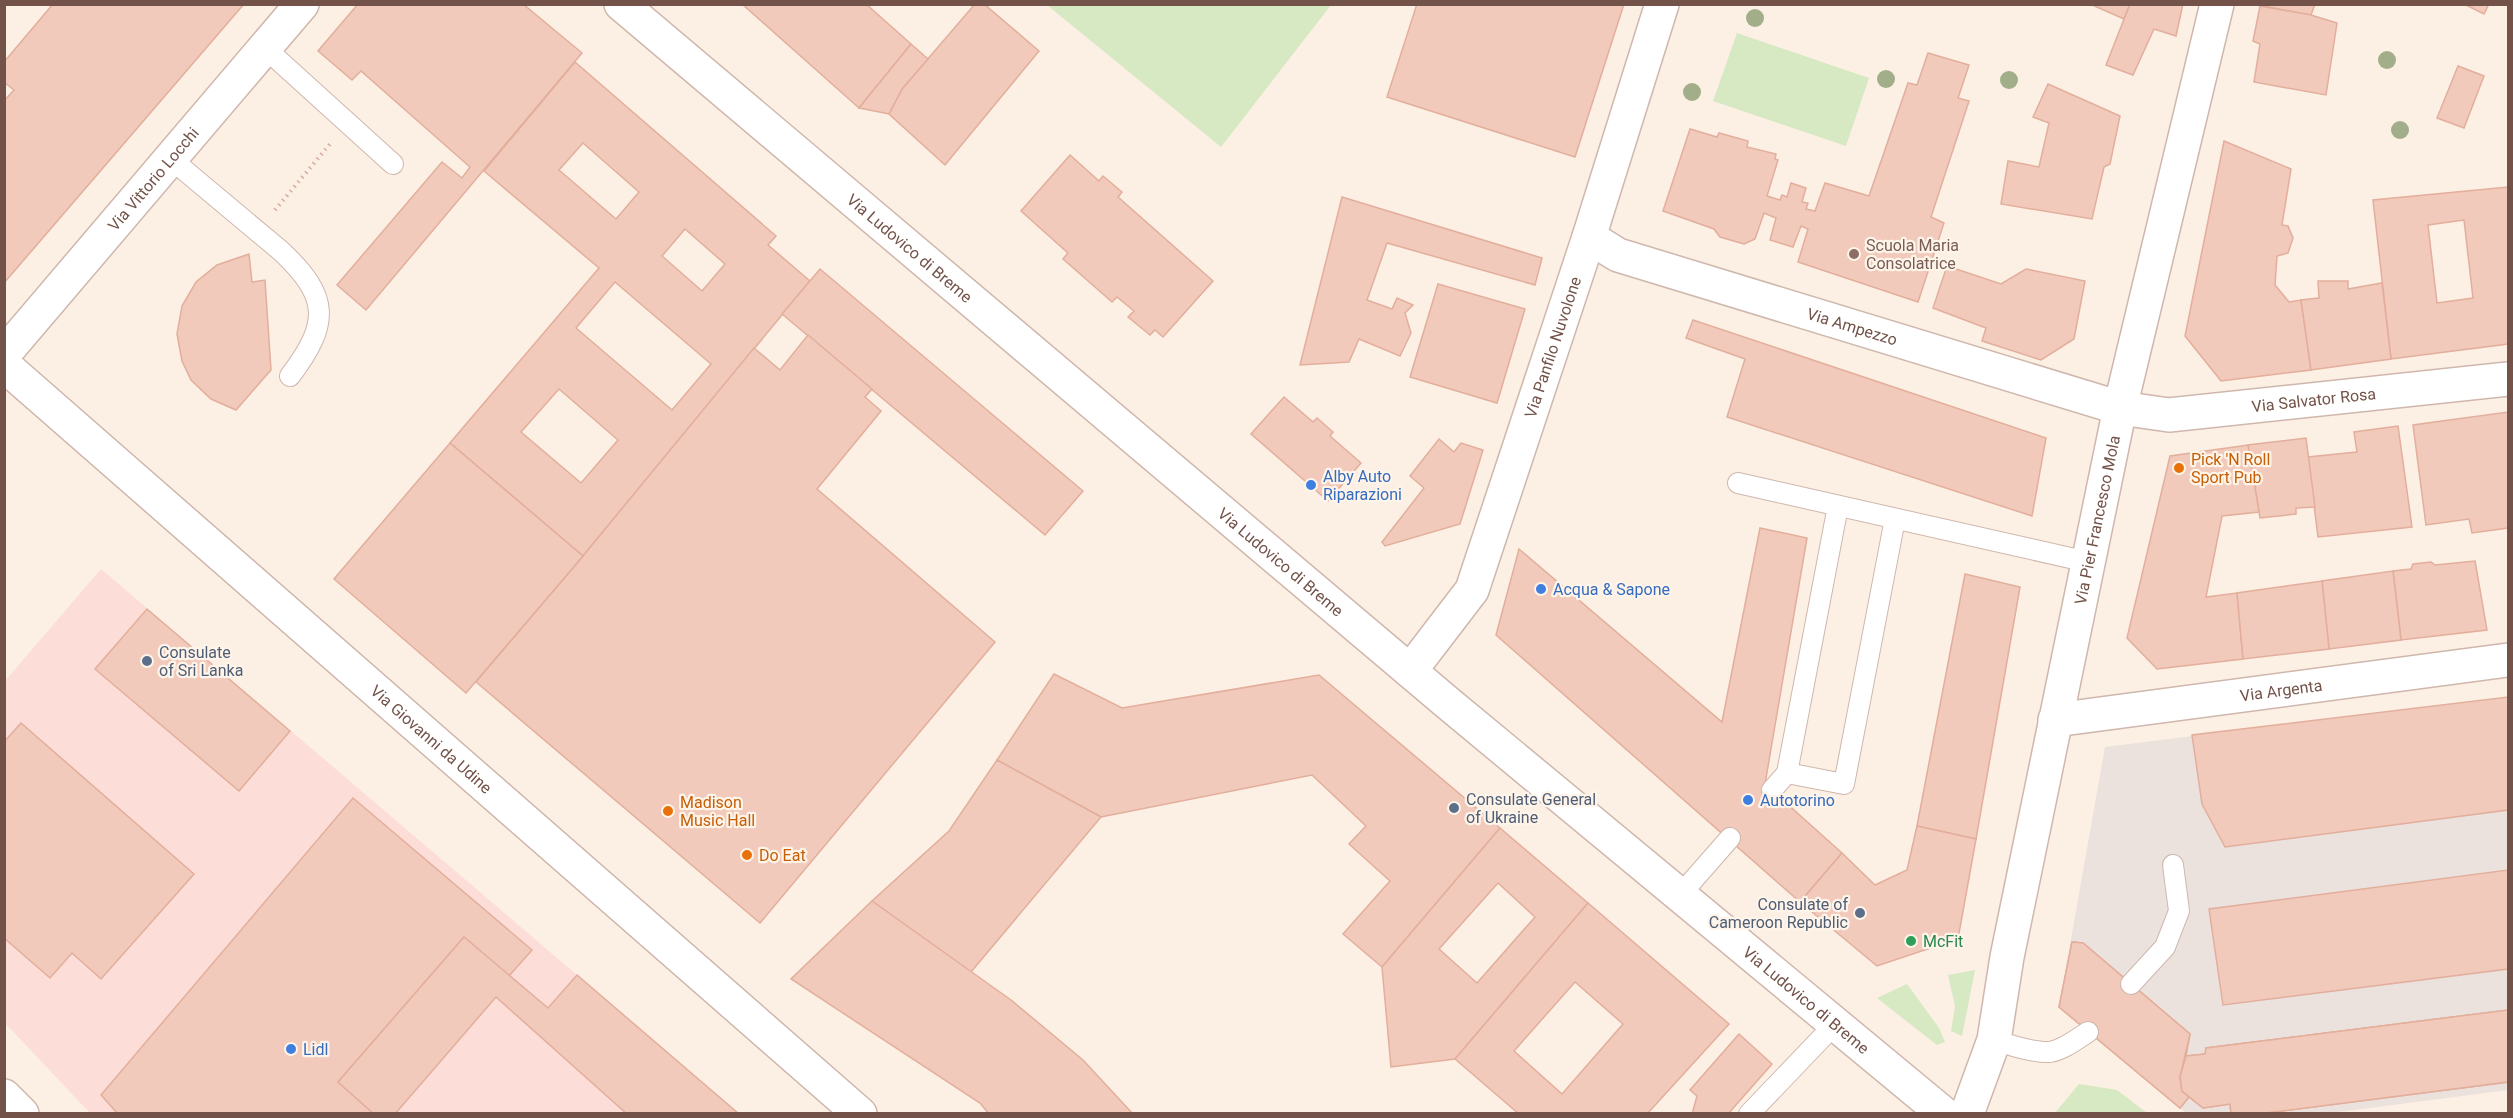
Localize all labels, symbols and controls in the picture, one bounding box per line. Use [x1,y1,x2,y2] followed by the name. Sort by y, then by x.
[104,124,203,235] street label: Via Vittorio Locchi
[843,190,976,307] street label: Via Ludovico di Breme
[1866,236,1959,273] place label: Scuola Maria Consolatrice
[1847,247,1861,261] marker: Scuola Maria Consolatrice
[1521,274,1585,420] street label: Via Panfilo Nuvolone
[1805,304,1900,350] street label: Via Ampezzo
[2251,384,2377,416] street label: Via Salvator Rosa
[2071,434,2124,606] street label: Via Pier Francesco Mola
[2191,450,2270,487] place label: Pick 'N Roll Sport Pub
[2172,461,2186,475] marker: Pick 'N Roll Sport Pub
[1323,467,1402,504] place label: Alby Auto Riparazioni
[1304,478,1318,492] marker: Alby Auto Riparazioni
[1214,504,1347,620] street label: Via Ludovico di Breme
[1553,580,1670,599] place label: Acqua & Sapone
[1534,582,1548,596] marker: Acqua & Sapone
[159,643,243,680] place label: Consulate of Sri Lanka
[140,654,154,668] marker: Consulate of Sri Lanka
[2239,676,2323,705] street label: Via Argenta
[367,681,496,798] street label: Via Giovanni da Udine
[1466,790,1596,827] place label: Consulate General of Ukraine
[1760,791,1835,810] place label: Autotorino
[680,793,755,830] place label: Madison Music Hall
[1741,793,1755,807] marker: Autotorino
[1447,801,1461,815] marker: Consulate General of Ukraine
[661,804,675,818] marker: Madison Music Hall
[759,846,806,865] place label: Do Eat
[740,848,754,862] marker: Do Eat
[1709,895,1848,932] place label: Consulate of Cameroon Republic
[1853,906,1867,920] marker: Consulate of Cameroon Republic
[1923,932,1963,951] place label: McFit
[1904,934,1918,948] marker: McFit
[1739,942,1873,1058] street label: Via Ludovico di Breme
[303,1040,328,1059] place label: Lidl
[284,1042,298,1056] marker: Lidl

